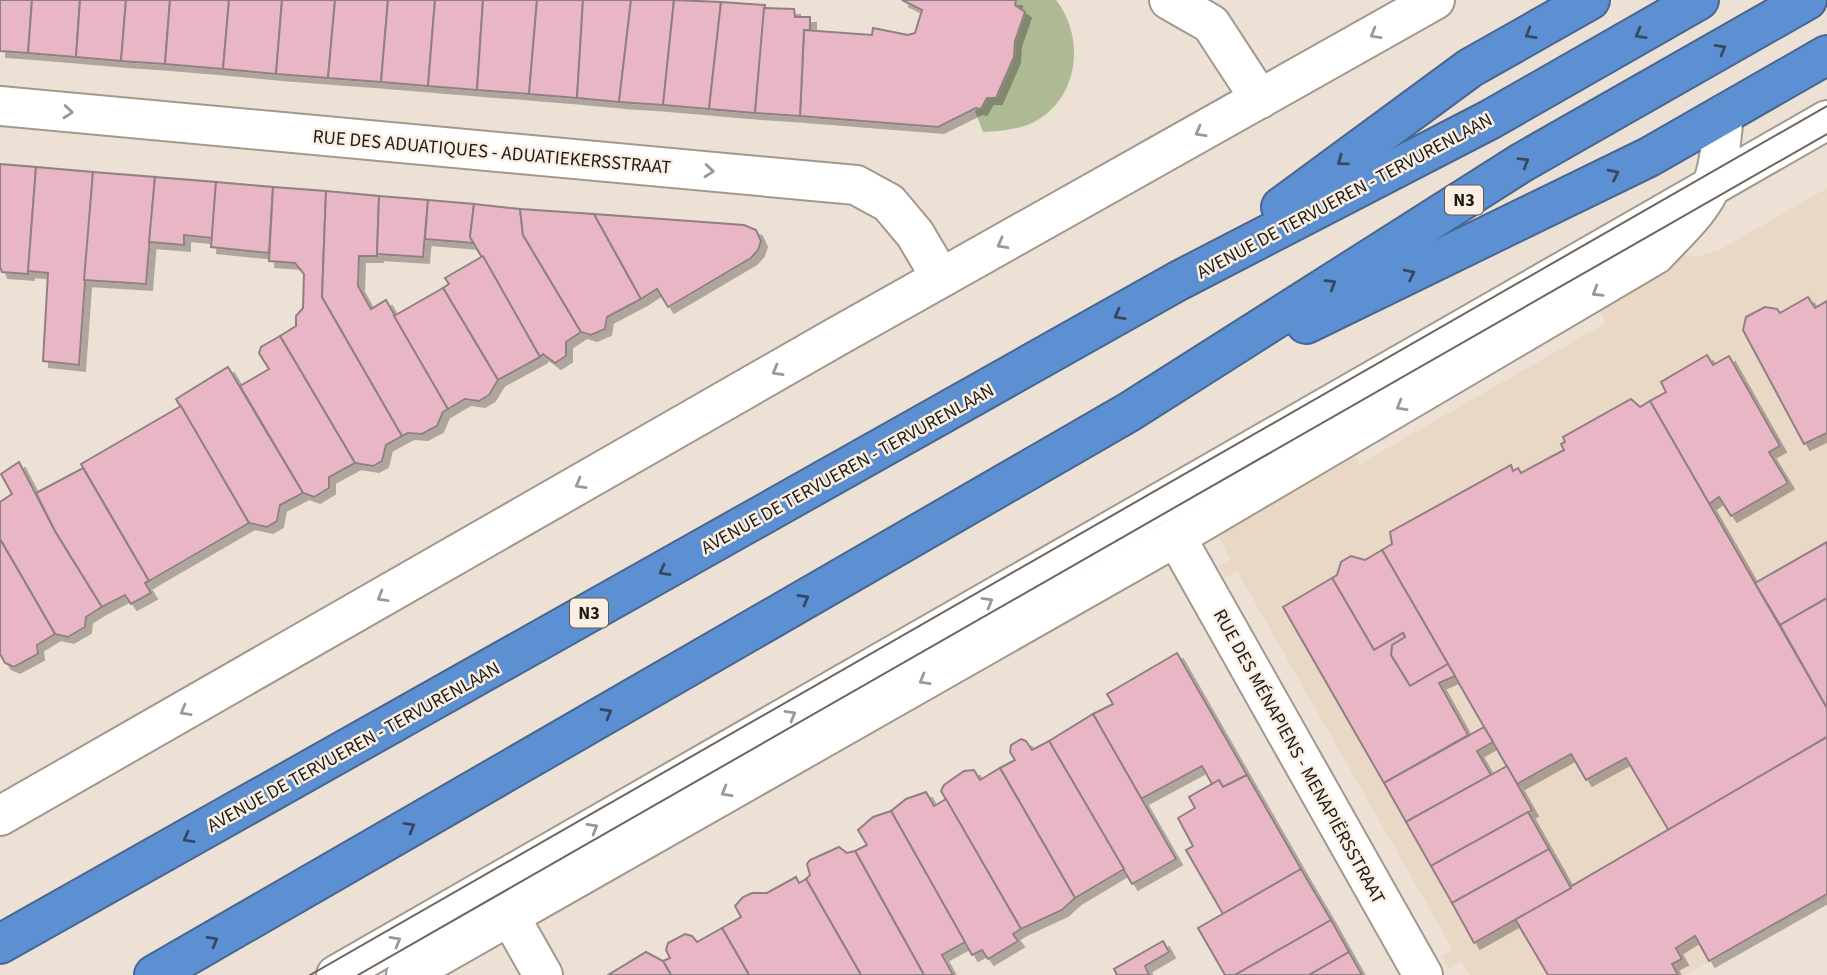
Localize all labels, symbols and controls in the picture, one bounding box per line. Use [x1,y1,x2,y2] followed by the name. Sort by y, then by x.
[1370,26,1383,39] one-way arrow
[1525,26,1538,39] one-way arrow
[1634,26,1647,39] one-way arrow
[1714,44,1726,57] one-way arrow
[63,104,74,119] one-way arrow
[1192,107,1497,286] street label: AVENUE DE TERVUEREN - TERVURENLAAN
[312,123,672,182] street label: RUE DES ADUATIQUES - ADUATIEKERSSTRAAT
[1195,124,1208,137] one-way arrow
[1337,153,1350,165] one-way arrow
[1516,158,1529,171] one-way arrow
[703,164,715,179] one-way arrow
[1607,168,1619,182] one-way arrow
[1445,186,1483,215] road number: N3
[997,236,1009,249] one-way arrow
[1403,268,1415,282] one-way arrow
[1324,279,1337,292] one-way arrow
[1592,283,1605,296] one-way arrow
[1113,307,1126,320] one-way arrow
[772,363,784,376] one-way arrow
[696,377,999,561] street label: AVENUE DE TERVUEREN - TERVURENLAAN
[1395,398,1408,411] one-way arrow
[574,476,587,489] one-way arrow
[659,563,671,576] one-way arrow
[377,589,390,602] one-way arrow
[796,594,809,607] one-way arrow
[981,597,994,610] one-way arrow
[570,598,608,628] road number: N3
[1206,604,1391,909] street label: RUE DES MÉNAPIENS - MENAPIËRSSTRAAT
[202,655,505,839] street label: AVENUE DE TERVUEREN - TERVURENLAAN
[919,672,932,685] one-way arrow
[180,702,193,715] one-way arrow
[599,708,612,721] one-way arrow
[783,710,796,723] one-way arrow
[721,784,734,797] one-way arrow
[402,822,415,835] one-way arrow
[586,823,599,836] one-way arrow
[183,830,196,843] one-way arrow
[205,936,218,949] one-way arrow
[388,936,401,949] one-way arrow

